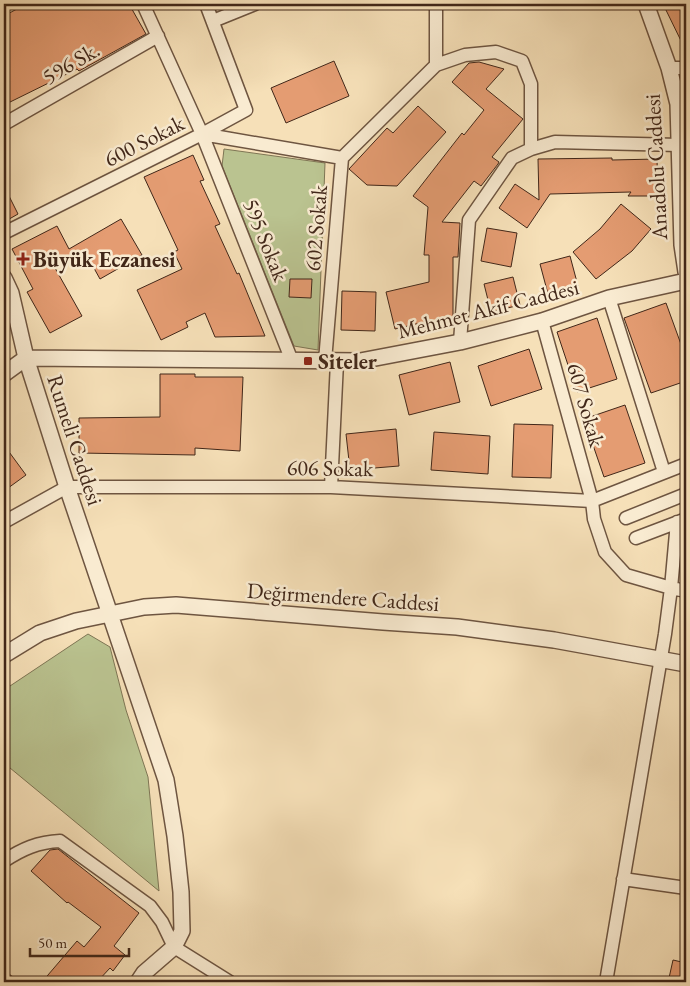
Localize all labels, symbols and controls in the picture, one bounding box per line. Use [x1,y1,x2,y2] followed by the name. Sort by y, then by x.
[37,35,105,91] street label: 596 Sk.
[638,93,674,242] street label: Anadolu Caddesi
[99,108,190,174] street label: 600 Sokak
[298,183,334,272] street label: 602 Sokak
[236,195,296,286] street label: 595 Sokak
[33,245,176,274] place label: Büyük Eczanesi
[17,253,29,265] marker: Büyük Eczanesi
[394,272,582,346] street label: Mehmet Akif Caddesi
[318,347,378,376] place label: Siteler
[302,355,314,367] marker: Siteler
[560,360,612,451] street label: 607 Sokak
[40,371,110,509] street label: Rumeli Caddesi
[287,453,374,483] street label: 606 Sokak
[246,576,440,618] street label: Değirmendere Caddesi
[30,926,129,958] scale bar
[38,933,67,952] text: 50 m

